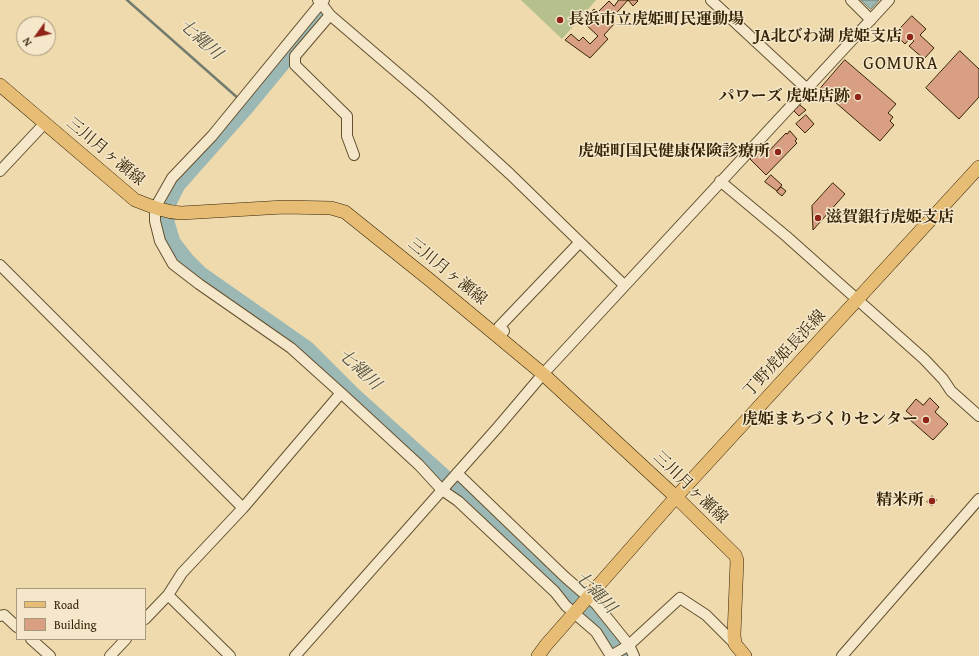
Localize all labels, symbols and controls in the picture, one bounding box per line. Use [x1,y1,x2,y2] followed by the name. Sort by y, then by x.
[568,10,744,30] place label: 長浜市立虎姫町民運動場
[174,15,226,65] water label: 七縄川
[555,15,565,25] marker: 長浜市立虎姫町民運動場
[16,16,56,56] north arrow
[755,27,902,47] place label: JA北びわ湖 虎姫支店
[905,32,915,42] marker: JA北びわ湖 虎姫支店
[18,35,35,49] text: N
[863,53,939,75] district label: GOMURA
[718,87,850,107] place label: パワーズ 虎姫店跡
[853,92,863,102] marker: パワーズ 虎姫店跡
[62,114,148,190] street label: 三川月ヶ瀬線
[578,142,770,162] place label: 虎姫町国民健康保険診療所
[773,147,783,157] marker: 虎姫町国民健康保険診療所
[826,208,954,228] place label: 滋賀銀行虎姫支店
[813,213,823,223] marker: 滋賀銀行虎姫支店
[404,234,490,310] street label: 三川月ヶ瀬線
[740,306,830,402] street label: 丁野虎姫長浜線
[333,345,385,395] water label: 七縄川
[742,410,918,430] place label: 虎姫まちづくりセンター
[921,415,931,425] marker: 虎姫まちづくりセンター
[649,448,731,528] street label: 三川月ヶ瀬線
[876,491,924,511] place label: 精米所
[927,496,937,506] marker: 精米所
[570,568,620,618] water label: 七縄川
[16,588,146,640] legend
[54,596,79,613] text: Road
[54,616,97,633] text: Building

